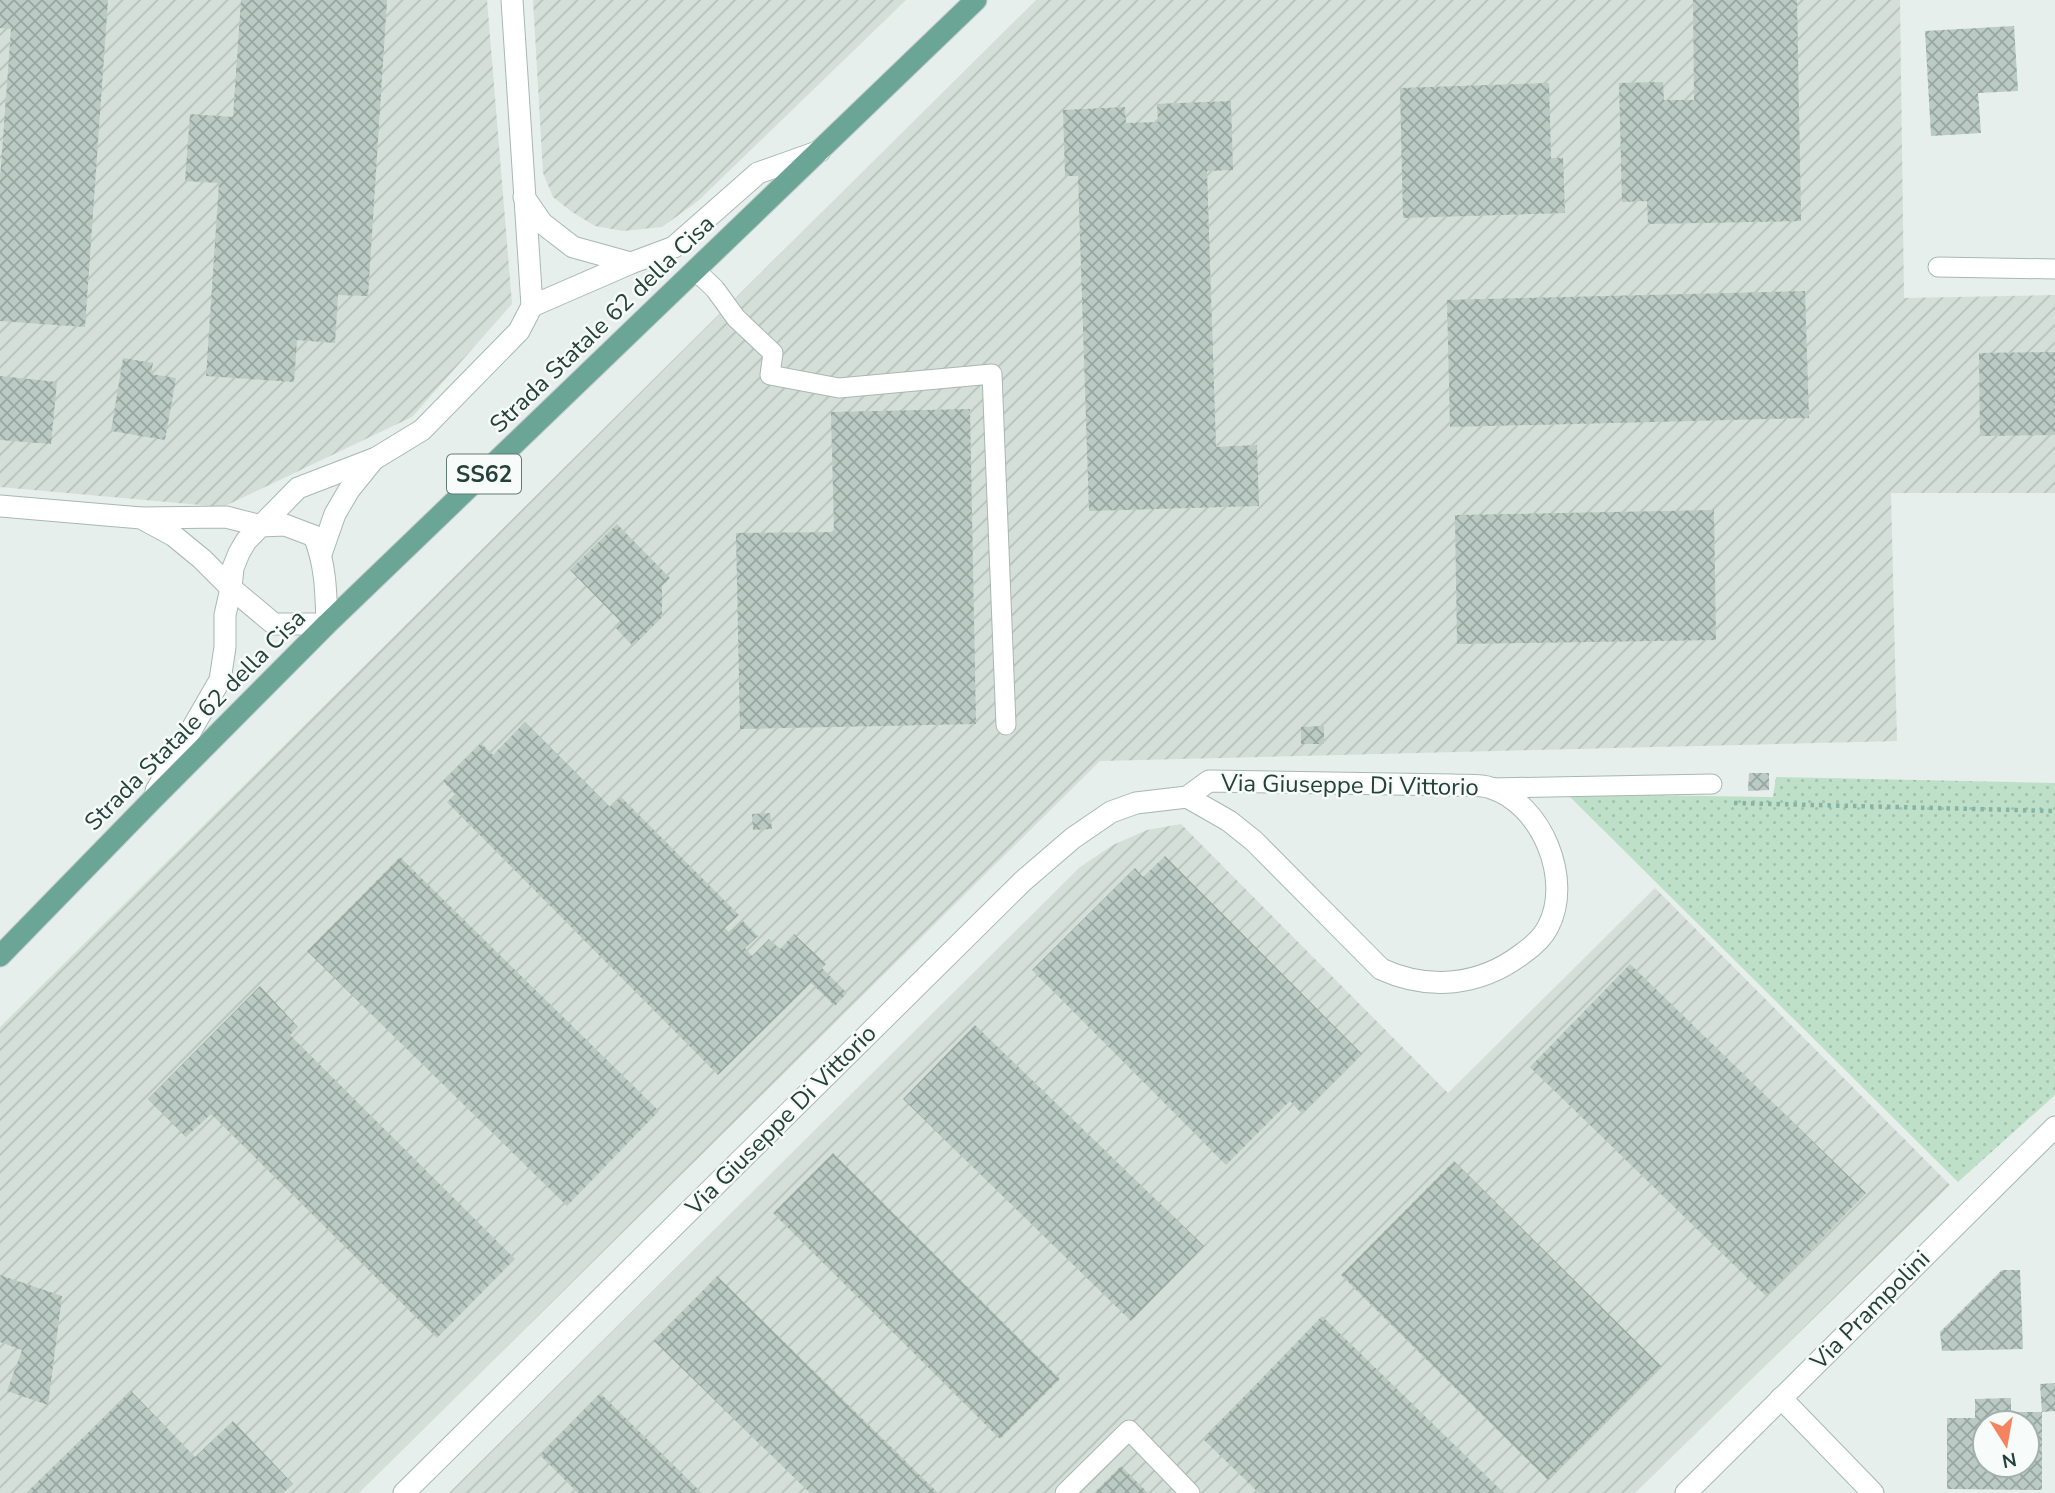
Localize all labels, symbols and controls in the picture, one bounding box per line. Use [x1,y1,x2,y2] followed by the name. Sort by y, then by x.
[483,208,721,440] street label: Strada Statale 62 della Cisa
[447,454,521,494] road number: SS62
[77,602,313,838] street label: Strada Statale 62 della Cisa
[1220,767,1479,803] street label: Via Giuseppe Di Vittorio
[678,1018,883,1223] street label: Via Giuseppe Di Vittorio
[1803,1243,1937,1377] street label: Via Prampolini
[1971,1409,2041,1479] north arrow
[2000,1446,2019,1474] text: N

